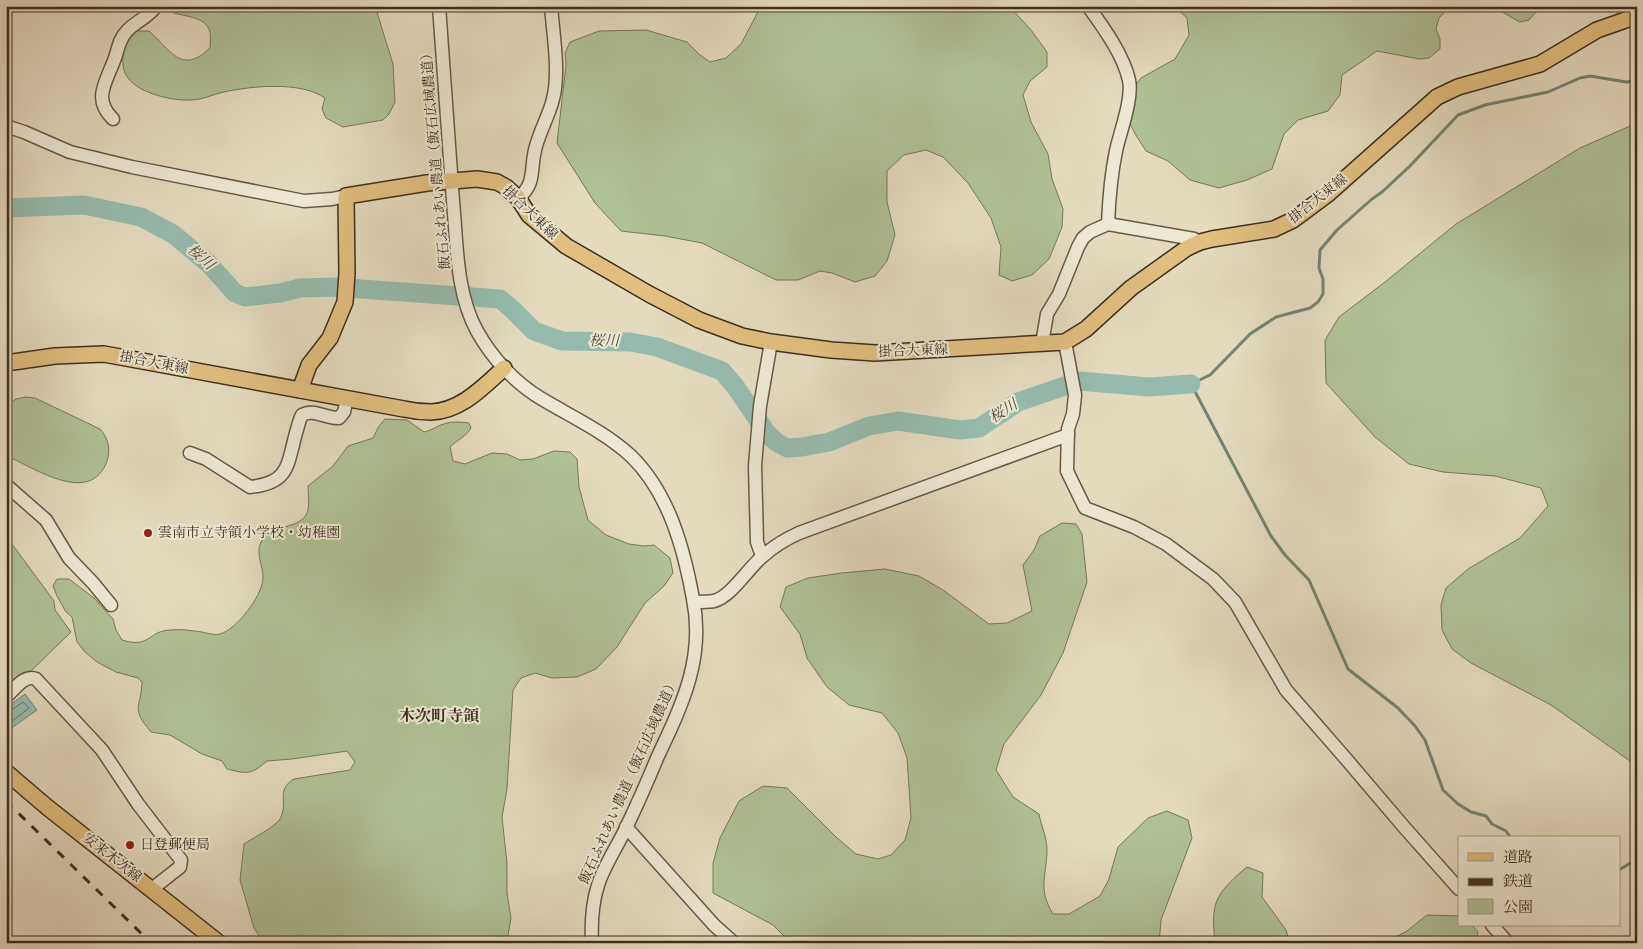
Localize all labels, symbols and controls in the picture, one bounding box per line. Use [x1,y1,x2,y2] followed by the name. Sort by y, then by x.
[418,46,453,270] street label: 飯石ふれあい農道（飯石広域農道）
[1285,171,1350,226] street label: 掛合大東線
[500,183,561,242] street label: 掛合大東線
[184,241,219,275] water label: 桜川
[589,332,621,350] water label: 桜川
[878,342,948,359] street label: 掛合大東線
[118,348,190,377] street label: 掛合大東線
[986,395,1022,426] water label: 桜川
[158,525,340,540] place label: 雲南市立寺領小学校・幼稚園
[142,527,154,539] marker: 雲南市立寺領小学校・幼稚園
[576,675,681,886] street label: 飯石ふれあい農道（飯石広域農道）
[399,707,479,725] district label: 木次町寺領
[80,830,145,885] street label: 安来木次線
[1458,836,1620,926] legend
[140,837,210,852] place label: 日登郵便局
[124,839,136,851] marker: 日登郵便局
[1503,849,1533,866] text: 道路
[1503,873,1533,890] text: 鉄道
[1503,899,1533,916] text: 公園

